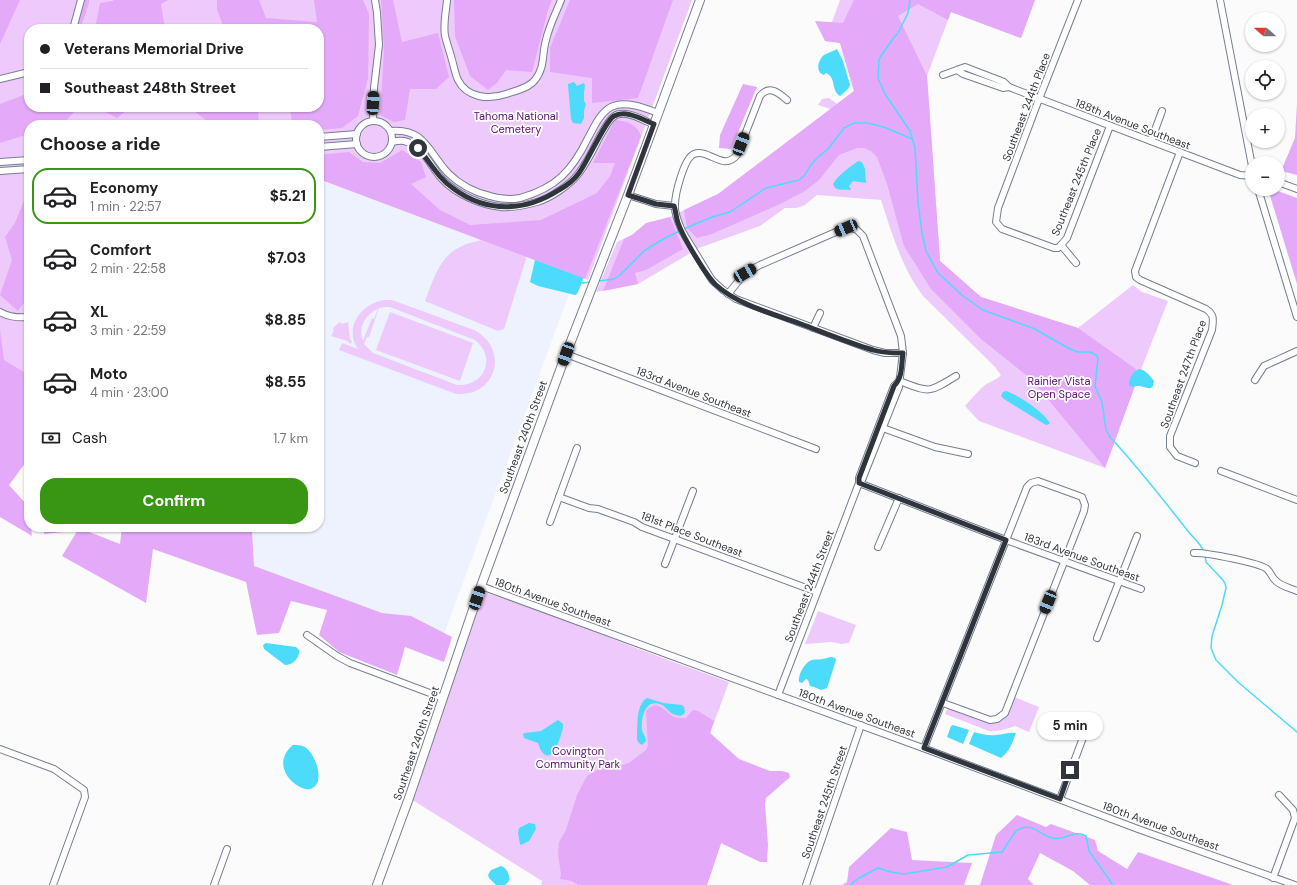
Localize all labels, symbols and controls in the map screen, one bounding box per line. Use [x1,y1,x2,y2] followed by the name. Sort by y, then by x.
[1245,12,1285,52] north arrow
[1245,12,1285,196] map controls
[64,39,244,59] text: Veterans Memorial Drive
[999,51,1053,163] street label: Southeast 244th Place
[1245,60,1285,100] button: locate
[64,78,236,98] text: Southeast 248th Street
[366,91,380,115] car
[1073,96,1193,152] street label: 188th Avenue Southeast
[1245,108,1285,148] button: +
[474,109,558,136] park label: Tahoma National Cemetery
[1048,126,1104,238] street label: Southeast 245th Place
[731,131,751,157] car
[40,132,161,156] text: Choose a ride
[409,139,427,157] route start
[1245,156,1285,196] button: −
[42,178,78,214] icon: car
[90,178,158,198] text: Economy
[270,186,306,206] text: $5.21
[90,198,161,215] text: 1 min · 22:57
[833,218,859,238] car
[42,240,78,276] icon: car
[90,240,151,260] text: Comfort
[267,248,306,268] text: $7.03
[90,260,166,277] text: 2 min · 22:58
[732,262,758,284] car
[42,302,78,338] icon: car
[90,302,108,322] text: XL
[265,310,306,330] text: $8.85
[1157,318,1209,430] street label: Southeast 247th Place
[90,322,166,339] text: 3 min · 22:59
[556,341,576,367] car
[42,364,78,400] icon: car
[90,364,128,384] text: Moto
[634,364,754,420] street label: 183rd Avenue Southeast
[265,372,306,392] text: $8.55
[1028,374,1090,401] park label: Rainier Vista Open Space
[496,378,550,496] street label: Southeast 240th Street
[90,384,169,401] text: 4 min · 23:00
[40,427,62,449] icon: cash
[72,428,107,448] text: Cash
[273,430,308,447] text: 1.7 km
[40,478,308,524] button: Confirm
[639,508,745,560] street label: 181st Place Southeast
[781,528,837,644] street label: Southeast 244th Street
[1022,530,1142,584] street label: 183rd Avenue Southeast
[493,574,613,630] street label: 180th Avenue Southeast
[468,585,486,611] car
[1038,589,1058,615] car
[390,684,442,802] street label: Southeast 240th Street
[797,685,917,741] street label: 180th Avenue Southeast
[1037,712,1103,740] callout: 5 min
[1053,717,1087,734] text: 5 min
[536,744,621,771] park label: Covington Community Park
[798,744,850,860] street label: Southeast 245th Street
[1061,761,1079,779] route end
[1101,798,1221,854] street label: 180th Avenue Southeast

